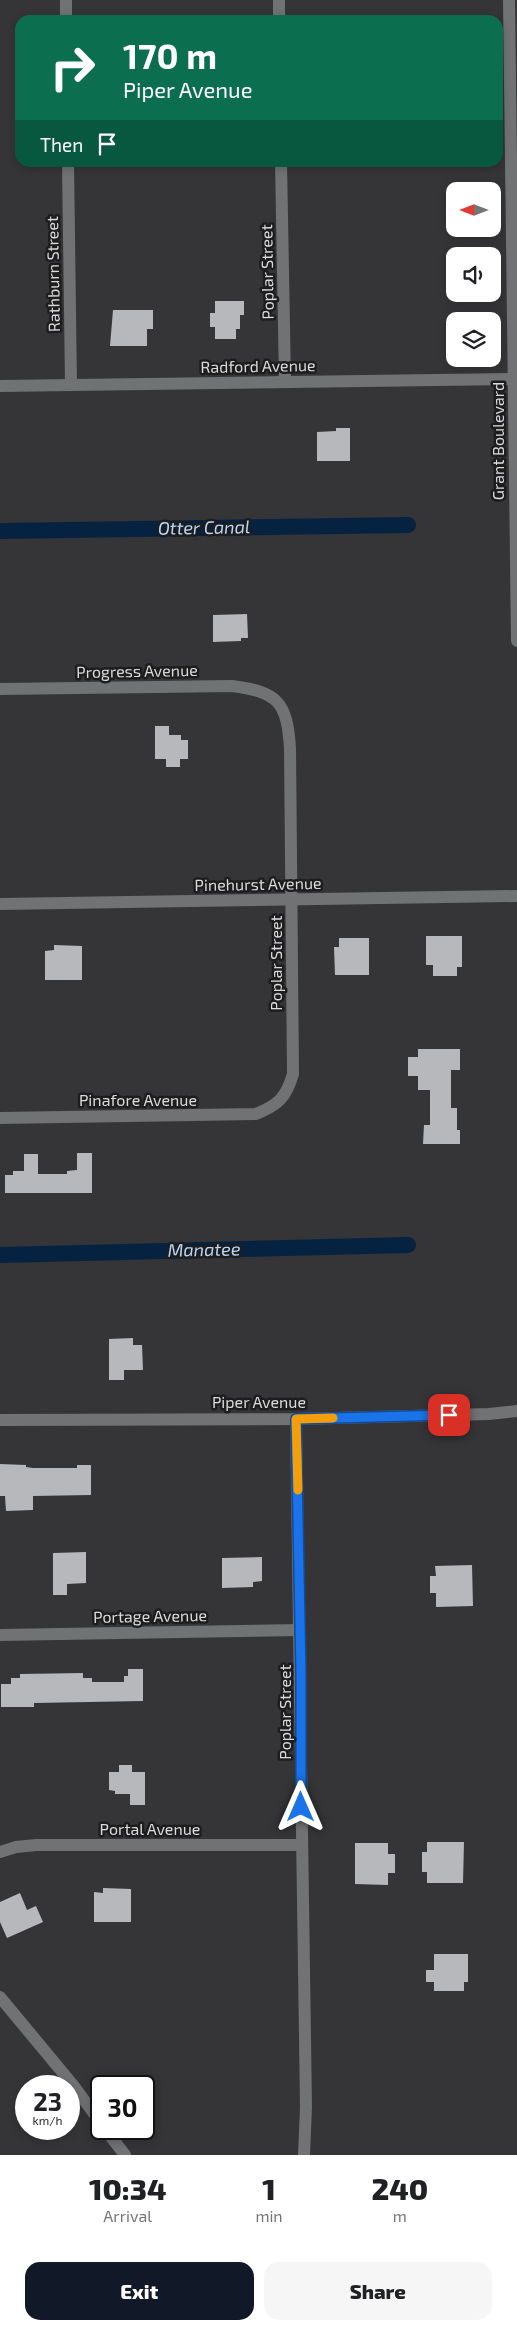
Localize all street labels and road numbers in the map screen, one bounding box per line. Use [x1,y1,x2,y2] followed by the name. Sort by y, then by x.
[42,216,63,332] street label: Rathburn Street
[256,224,277,320] street label: Poplar Street
[200,355,316,376] street label: Radford Avenue
[488,382,507,500] street label: Grant Boulevard
[76,660,198,681] street label: Progress Avenue
[194,873,322,894] street label: Pinehurst Avenue
[266,915,285,1011] street label: Poplar Street
[79,1090,197,1109] street label: Pinafore Avenue
[212,1392,306,1411] street label: Piper Avenue
[93,1605,207,1626] street label: Portage Avenue
[275,1664,294,1760] street label: Poplar Street
[100,1819,200,1838] street label: Portal Avenue

